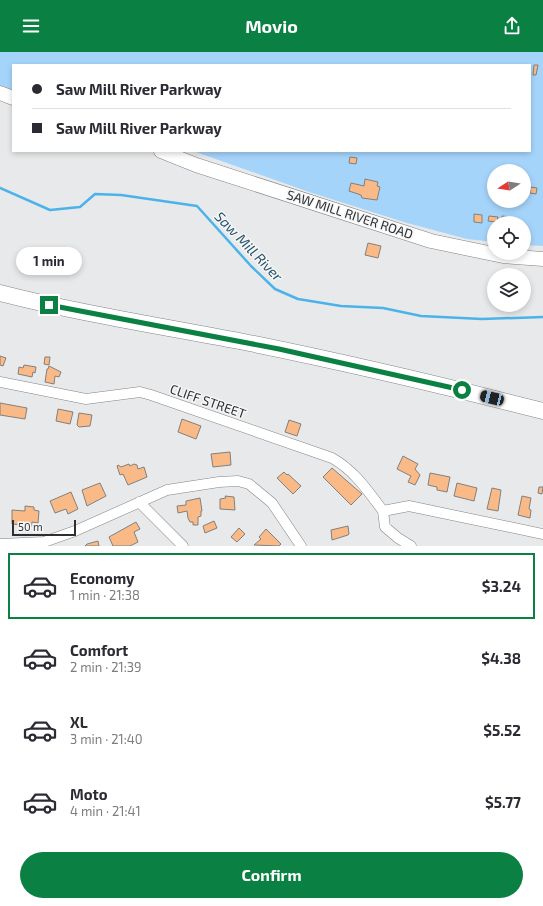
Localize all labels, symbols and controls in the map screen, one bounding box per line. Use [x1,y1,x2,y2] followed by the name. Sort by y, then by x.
[20,15,42,37] icon: menu
[245,15,298,37] text: Movio
[501,15,523,37] icon: share
[56,80,222,98] text: Saw Mill River Parkway
[56,119,222,137] text: Saw Mill River Parkway
[487,164,531,208] north arrow
[487,164,531,312] map controls
[285,186,415,242] street label: SAW MILL RIVER ROAD
[212,208,287,285] water label: Saw Mill River
[487,216,531,260] button: locate
[16,247,82,275] callout: 1 min
[33,253,65,269] text: 1 min
[487,268,531,312] button: layers
[40,296,58,314] route end
[168,381,248,422] street label: CLIFF STREET
[453,381,471,399] route start
[479,389,505,407] car
[12,518,76,537] scale bar
[18,520,43,533] text: 50 m
[22,568,58,604] icon: car
[70,569,135,587] text: Economy
[482,577,521,595] text: $3.24
[70,587,140,603] text: 1 min · 21:38
[22,640,58,676] icon: car
[70,641,128,659] text: Comfort
[481,649,521,667] text: $4.38
[70,659,141,675] text: 2 min · 21:39
[22,712,58,748] icon: car
[70,713,88,731] text: XL
[483,721,521,739] text: $5.52
[70,731,143,747] text: 3 min · 21:40
[22,784,58,820] icon: car
[70,785,108,803] text: Moto
[485,793,521,811] text: $5.77
[70,803,141,819] text: 4 min · 21:41
[20,852,523,898] button: Confirm

